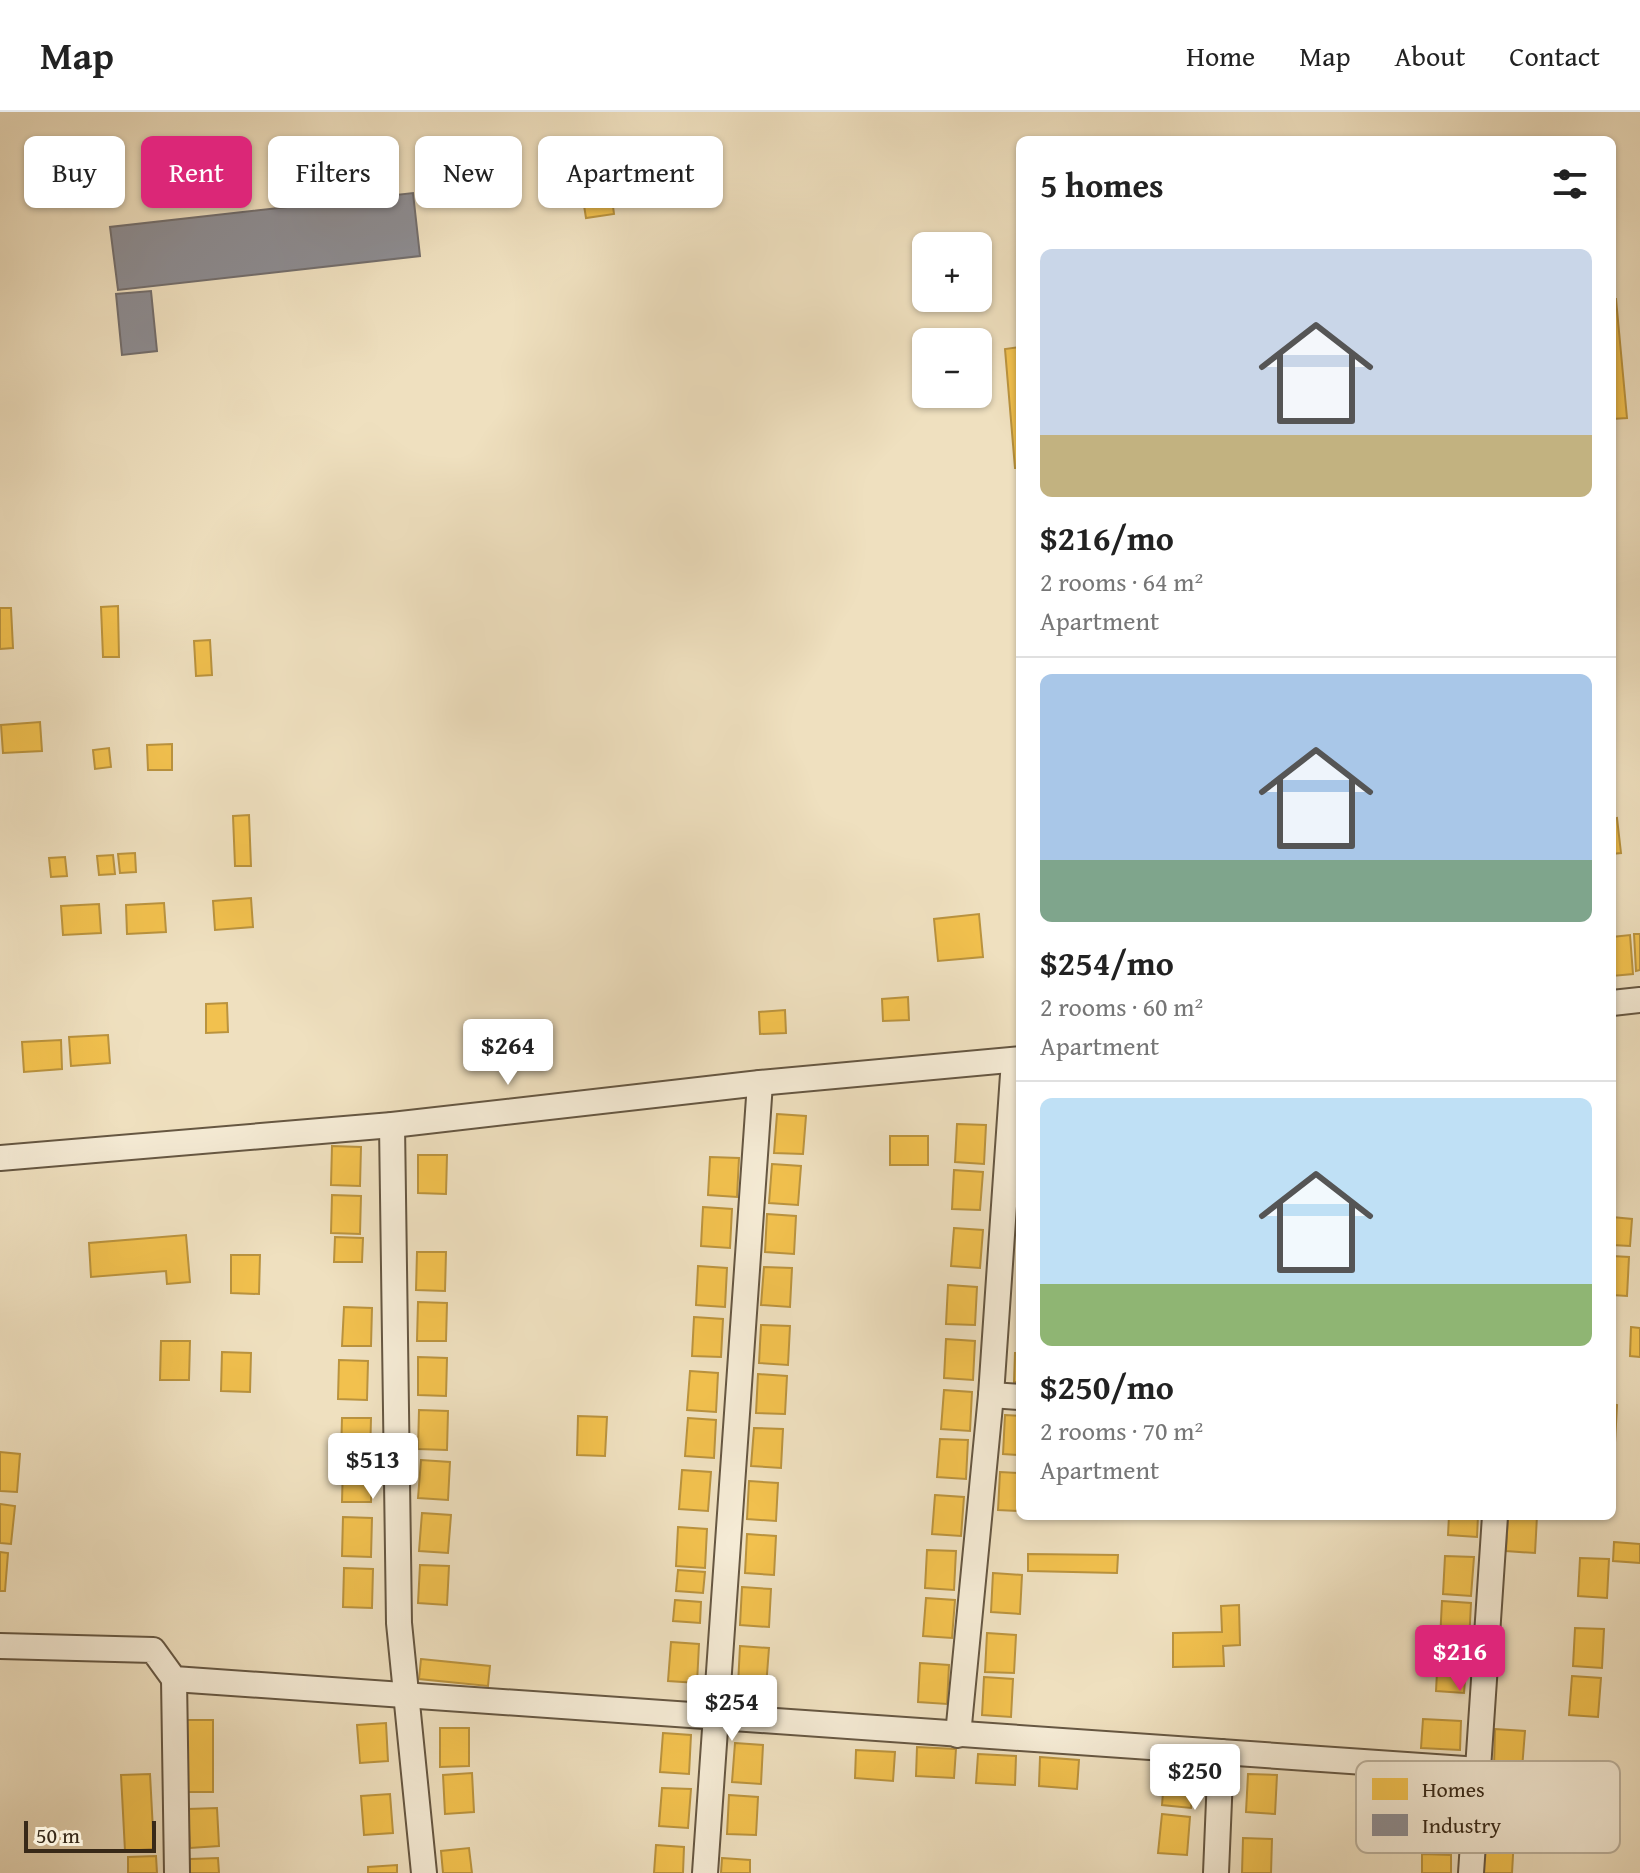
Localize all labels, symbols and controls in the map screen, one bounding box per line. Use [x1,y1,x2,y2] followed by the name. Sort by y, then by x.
[40,27,114,83] text: Map
[1186,35,1255,76] text: Home
[1299,35,1351,76] text: Map
[1395,35,1465,76] text: About
[1509,35,1600,76] text: Contact
[24,136,125,208] chip: Buy
[141,136,252,208] chip: Rent
[268,136,399,208] chip: Filters
[415,136,522,208] chip: New
[538,136,723,208] chip: Apartment
[1040,160,1164,209] text: 5 homes
[1548,162,1592,206] icon: filters
[912,232,992,408] map controls
[912,232,992,312] button: +
[1244,301,1388,445] icon: home
[912,328,992,408] button: −
[1040,513,1174,562] text: $216/mo
[1040,562,1203,601] text: 2 rooms · 64 m²
[1040,601,1159,640] text: Apartment
[1244,726,1388,870] icon: home
[1040,938,1174,987] text: $254/mo
[1040,987,1203,1026] text: 2 rooms · 60 m²
[461,1019,555,1087] pin: $264
[481,1025,535,1064] text: $264
[1040,1026,1159,1065] text: Apartment
[1244,1150,1388,1294] icon: home
[1040,1362,1174,1411] text: $250/mo
[1040,1411,1203,1450] text: 2 rooms · 70 m²
[326,1433,420,1501] pin: $513
[346,1439,400,1478] text: $513
[1040,1450,1159,1489] text: Apartment
[1413,1625,1507,1693] pin: $216
[1433,1631,1487,1670] text: $216
[685,1675,779,1743] pin: $254
[705,1681,759,1720] text: $254
[1148,1744,1242,1812] pin: $250
[1168,1750,1222,1789] text: $250
[1356,1761,1620,1853] legend
[1422,1773,1485,1805] text: Homes
[1422,1809,1501,1841] text: Industry
[24,1817,156,1853] scale bar
[36,1819,80,1851] text: 50 m

